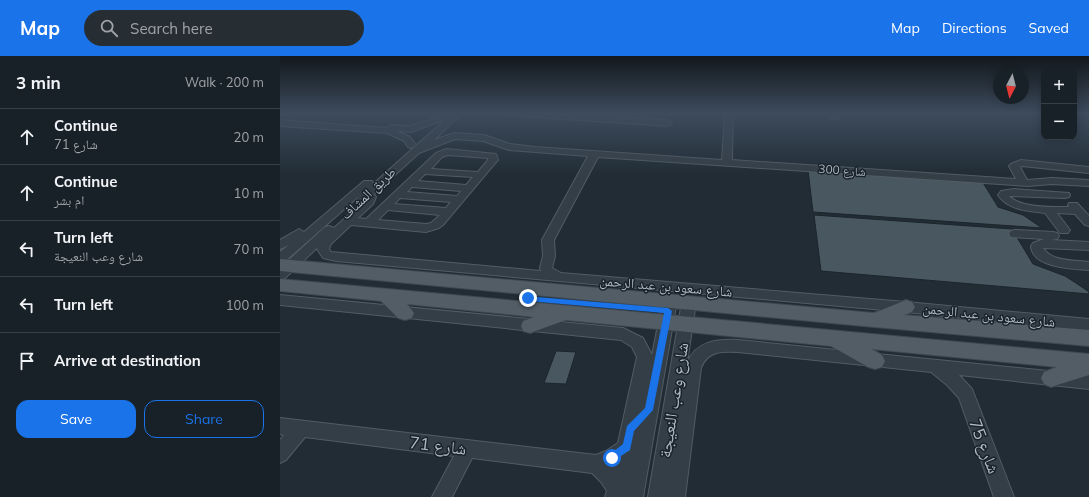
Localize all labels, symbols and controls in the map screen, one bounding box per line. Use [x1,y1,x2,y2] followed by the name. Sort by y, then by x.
[84,10,364,46] search box
[20,16,60,40] text: Map
[98,17,120,39] icon: search
[130,19,213,38] text: Search here
[891,19,920,37] text: Map
[942,19,1007,37] text: Directions
[1029,19,1069,37] text: Saved
[993,68,1029,104] north arrow
[1041,68,1077,140] map controls
[1041,68,1077,104] button: +
[16,72,61,93] text: 3 min
[185,74,264,90] text: Walk · 200 m
[1041,104,1077,140] button: −
[54,116,117,135] text: Continue
[16,126,38,148] icon: ahead
[234,129,264,145] text: 20 m
[54,136,98,152] text: شارع 71
[818,161,866,180] street label: شارع 300
[337,163,400,224] street label: طريق المشاف
[54,172,117,191] text: Continue
[16,182,38,204] icon: ahead
[234,185,264,201] text: 10 m
[54,192,84,208] text: ام بشر
[54,228,113,247] text: Turn left
[16,238,38,260] icon: left
[234,241,264,257] text: 70 m
[54,248,143,264] text: شارع وعب النعيجة
[599,271,733,302] street label: شارع سعود بن عبد الرحمن
[519,289,537,307] route end
[16,294,38,316] icon: left
[54,295,113,314] text: Turn left
[226,297,264,313] text: 100 m
[922,299,1056,332] street label: شارع سعود بن عبد الرحمن
[654,341,694,459] street label: شارع وعب النعيجة
[16,350,38,372] icon: arrive
[54,351,201,370] text: Arrive at destination
[16,400,136,438] button: Save
[144,400,264,438] button: Share
[963,416,1005,477] street label: شارع 75
[408,431,468,461] street label: شارع 71
[603,449,621,467] route start

